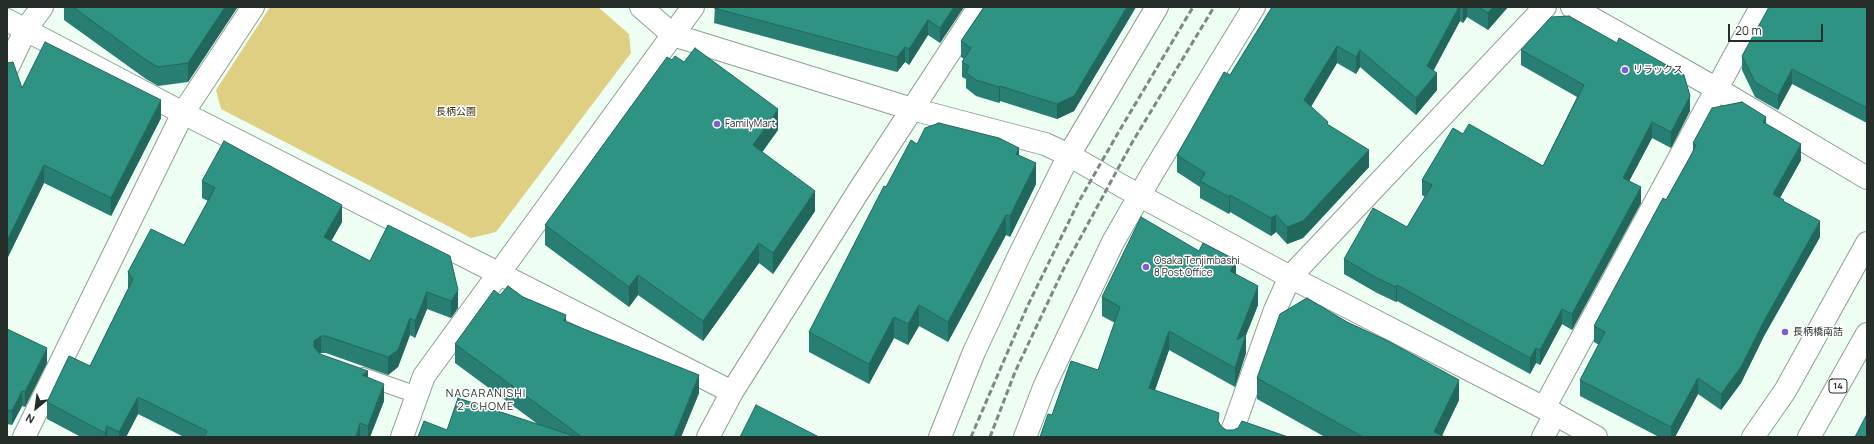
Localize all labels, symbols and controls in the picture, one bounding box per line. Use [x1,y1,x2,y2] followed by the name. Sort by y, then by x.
[1730,16,1825,42] scale bar
[1735,22,1762,39] text: 20 m
[1633,64,1683,76] place label: リラックス
[1620,65,1630,75] marker: リラックス
[436,106,476,118] park label: 長柄公園
[725,118,775,130] place label: FamilyMart
[712,119,722,129] marker: FamilyMart
[1154,255,1240,278] place label: Osaka Tenjimbashi 8 Post Office
[1141,262,1151,272] marker: Osaka Tenjimbashi 8 Post Office
[1793,326,1843,338] place label: 長柄橋南詰
[1780,327,1790,337] marker: 長柄橋南詰
[1829,379,1847,393] road number: 14
[446,387,526,413] district label: NAGARANISHI 2-CHOME
[16,388,56,428] north arrow
[23,410,37,427] text: N

